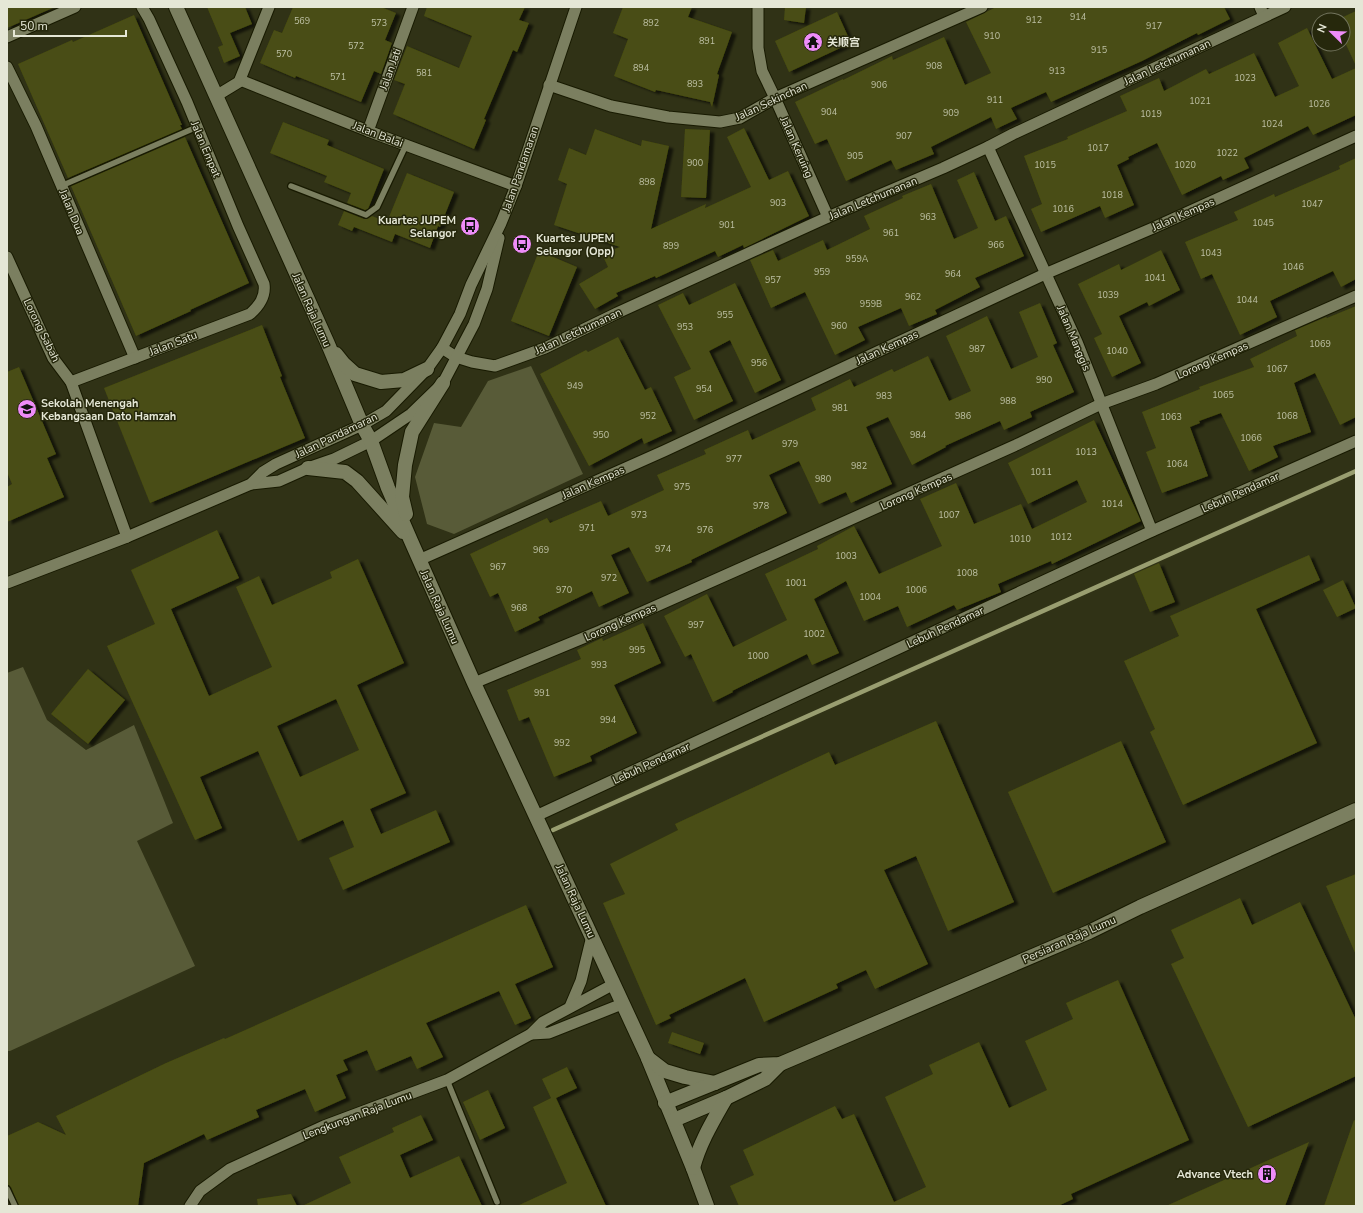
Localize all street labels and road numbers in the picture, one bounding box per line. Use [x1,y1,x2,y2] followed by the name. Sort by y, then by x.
[1120,36,1213,90] street label: Jalan Letchumanan
[376,46,405,93] street label: Jalan Jati
[732,78,810,125] street label: Jalan Sekinchan
[776,113,817,180] street label: Jalan Keruing
[187,118,224,180] street label: Jalan Empat
[350,118,405,151] street label: Jalan Balai
[498,124,542,215] street label: Jalan Pandamaran
[826,173,919,224] street label: Jalan Letchumanan
[55,186,88,237] street label: Jalan Dua
[1149,194,1217,235] street label: Jalan Kempas
[288,270,335,350] street label: Jalan Raja Lumu
[20,296,63,364] street label: Lorong Sabah
[1053,302,1094,373] street label: Jalan Manggis
[531,305,624,359] street label: Jalan Letchumanan
[853,326,921,369] street label: Jalan Kempas
[146,327,199,360] street label: Jalan Satu
[1174,338,1250,383] street label: Lorong Kempas
[292,409,380,462] street label: Jalan Pandamaran
[559,462,627,503] street label: Jalan Kempas
[878,469,954,514] street label: Lorong Kempas
[1199,469,1282,516] street label: Lebuh Pendamar
[416,567,463,647] street label: Jalan Raja Lumu
[582,600,658,645] street label: Lorong Kempas
[904,603,986,652] street label: Lebuh Pendamar
[610,739,692,788] street label: Lebuh Pendamar
[552,861,599,940] street label: Jalan Raja Lumu
[1020,912,1118,967] street label: Persiaran Raja Lumu
[300,1088,414,1143] street label: Lengkungan Raja Lumu

